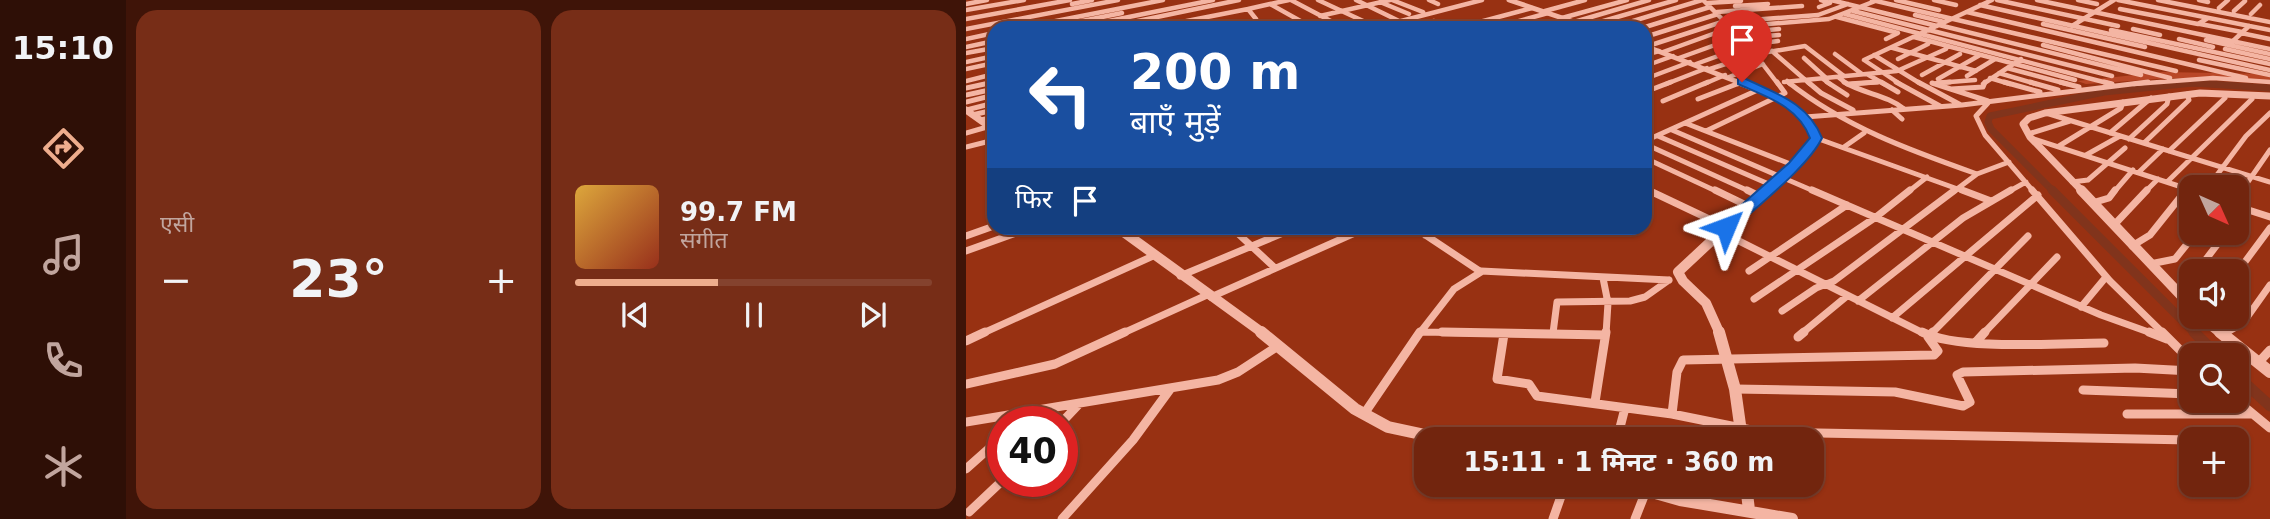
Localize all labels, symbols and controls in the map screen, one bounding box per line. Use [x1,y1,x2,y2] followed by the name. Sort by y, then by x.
[1712,10,1772,82] pin
[1723,21,1761,59] icon: arrive
[12,29,114,67] text: 15:10
[1130,44,1300,101] text: 200 m
[1015,49,1106,140] icon: left
[1130,103,1221,141] text: बाएँ मुड़ें
[39,124,88,173] icon: directions
[2179,175,2249,245] north arrow
[2179,175,2249,497] map controls
[1066,182,1104,220] icon: arrive
[1015,184,1052,214] text: फिर
[1689,190,1763,264] position arrow
[680,197,797,227] text: 99.7 FM
[160,211,194,237] text: एसी
[680,227,728,253] text: संगीत
[39,230,88,279] icon: music
[289,249,388,309] text: 23°
[160,258,192,302] text: −
[485,258,517,302] text: +
[2179,259,2249,329] button: sound
[616,296,654,334] icon: previous
[735,296,773,334] icon: pause
[854,296,892,334] icon: next
[39,336,88,385] icon: phone
[2179,343,2249,413] button: search
[987,406,1078,497] speed limit sign: 40
[2179,427,2249,497] button: +
[39,442,88,491] icon: climate
[1464,447,1774,477] text: 15:11 · 1 मिनट · 360 m

